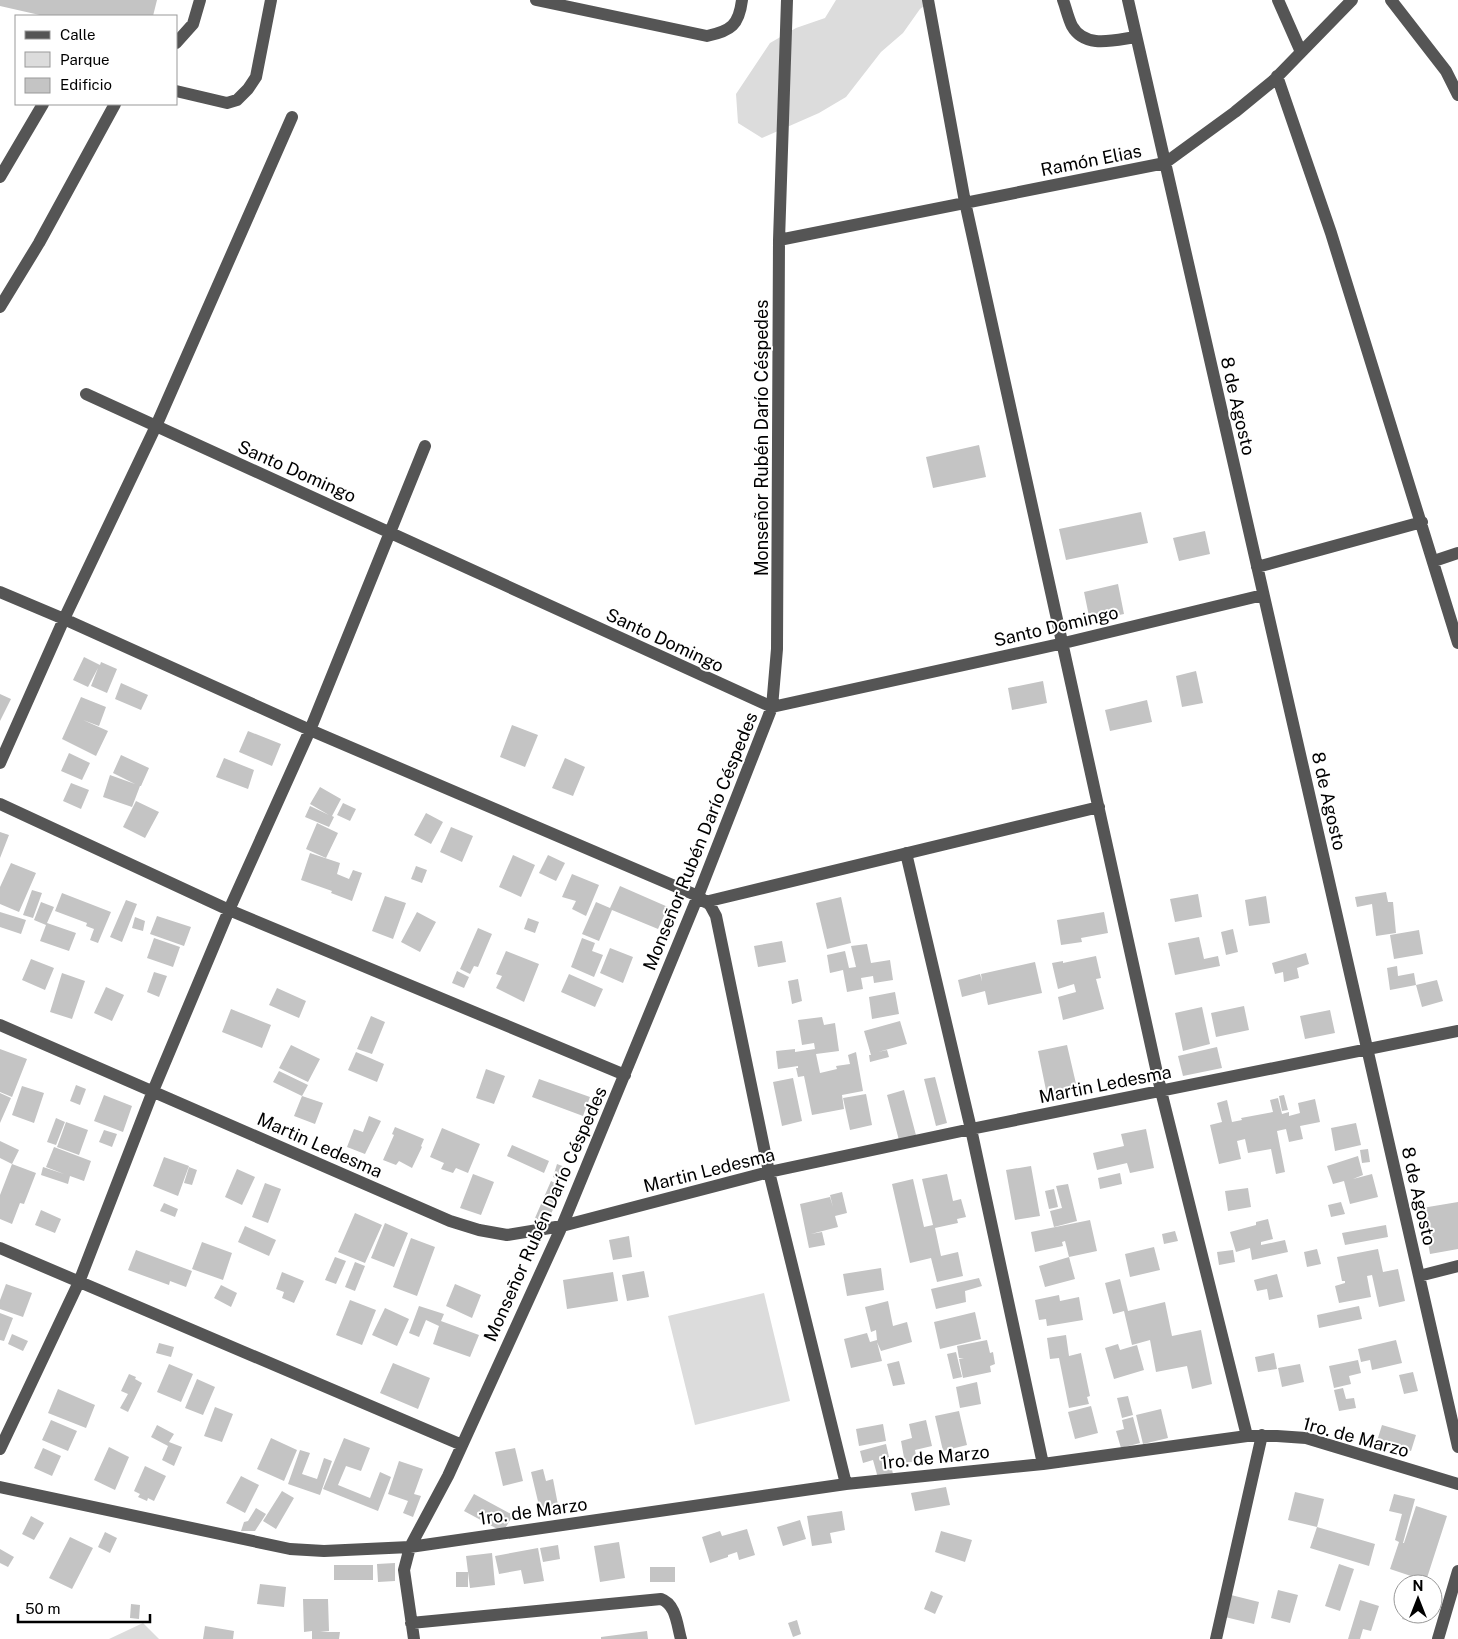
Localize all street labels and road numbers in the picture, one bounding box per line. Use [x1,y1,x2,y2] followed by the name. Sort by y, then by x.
[1039,140,1143,180] street label: Ramón Elias
[751,300,772,576] street label: Monseñor Rubén Darío Céspedes
[1216,355,1260,457] street label: 8 de Agosto
[235,435,359,507] street label: Santo Domingo
[992,601,1120,651] street label: Santo Domingo
[603,604,727,676] street label: Santo Domingo
[638,709,762,973] street label: Monseñor Rubén Darío Céspedes
[1307,750,1351,852] street label: 8 de Agosto
[1037,1061,1173,1107] street label: Martin Ledesma
[479,1083,611,1345] street label: Monseñor Rubén Darío Céspedes
[254,1108,386,1182] street label: Martin Ledesma
[641,1144,777,1196] street label: Martin Ledesma
[1397,1145,1441,1247] street label: 8 de Agosto
[1300,1413,1412,1461] street label: 1ro. de Marzo
[879,1441,991,1473] street label: 1ro. de Marzo
[477,1493,589,1529] street label: 1ro. de Marzo

